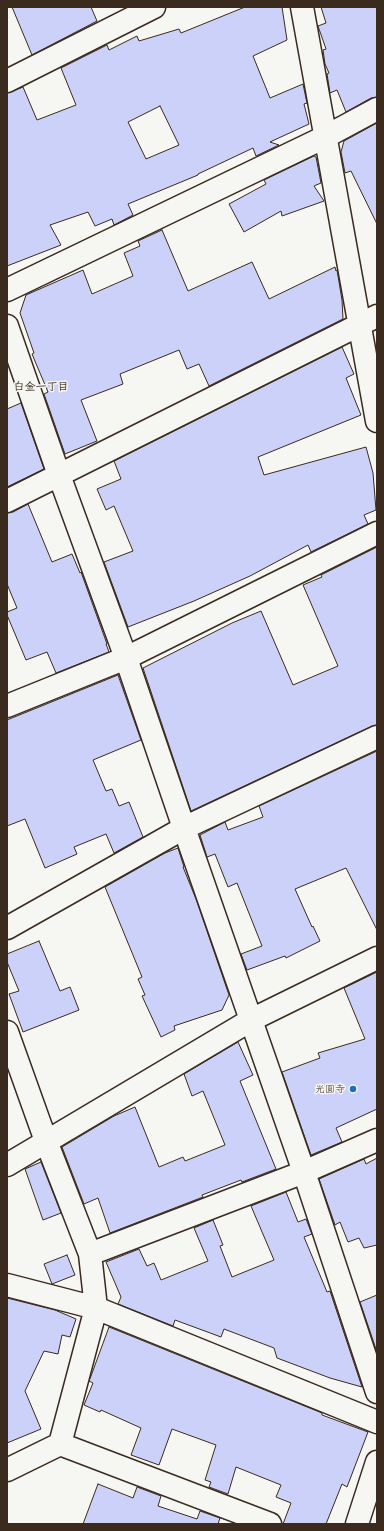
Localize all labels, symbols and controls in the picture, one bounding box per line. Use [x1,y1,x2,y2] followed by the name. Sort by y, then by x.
[14,380,68,394] district label: 白金一丁目
[315,1083,345,1095] place label: 光圓寺
[348,1084,358,1094] marker: 光圓寺

